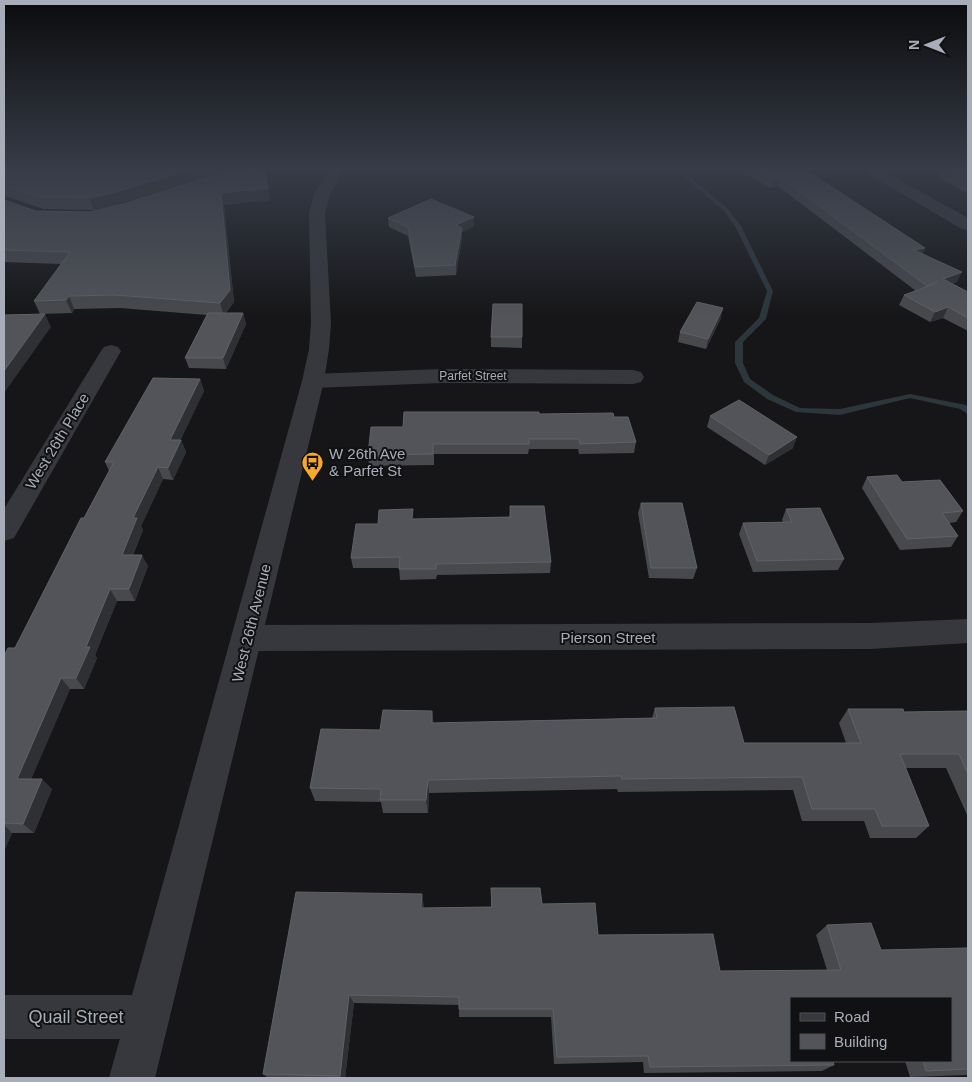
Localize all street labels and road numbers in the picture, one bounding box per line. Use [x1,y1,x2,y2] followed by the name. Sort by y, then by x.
[439,369,507,383] street label: Parfet Street
[22,390,92,492] street label: West 26th Place
[228,562,274,684] street label: West 26th Avenue
[560,629,656,646] street label: Pierson Street
[28,1007,124,1027] street label: Quail Street

